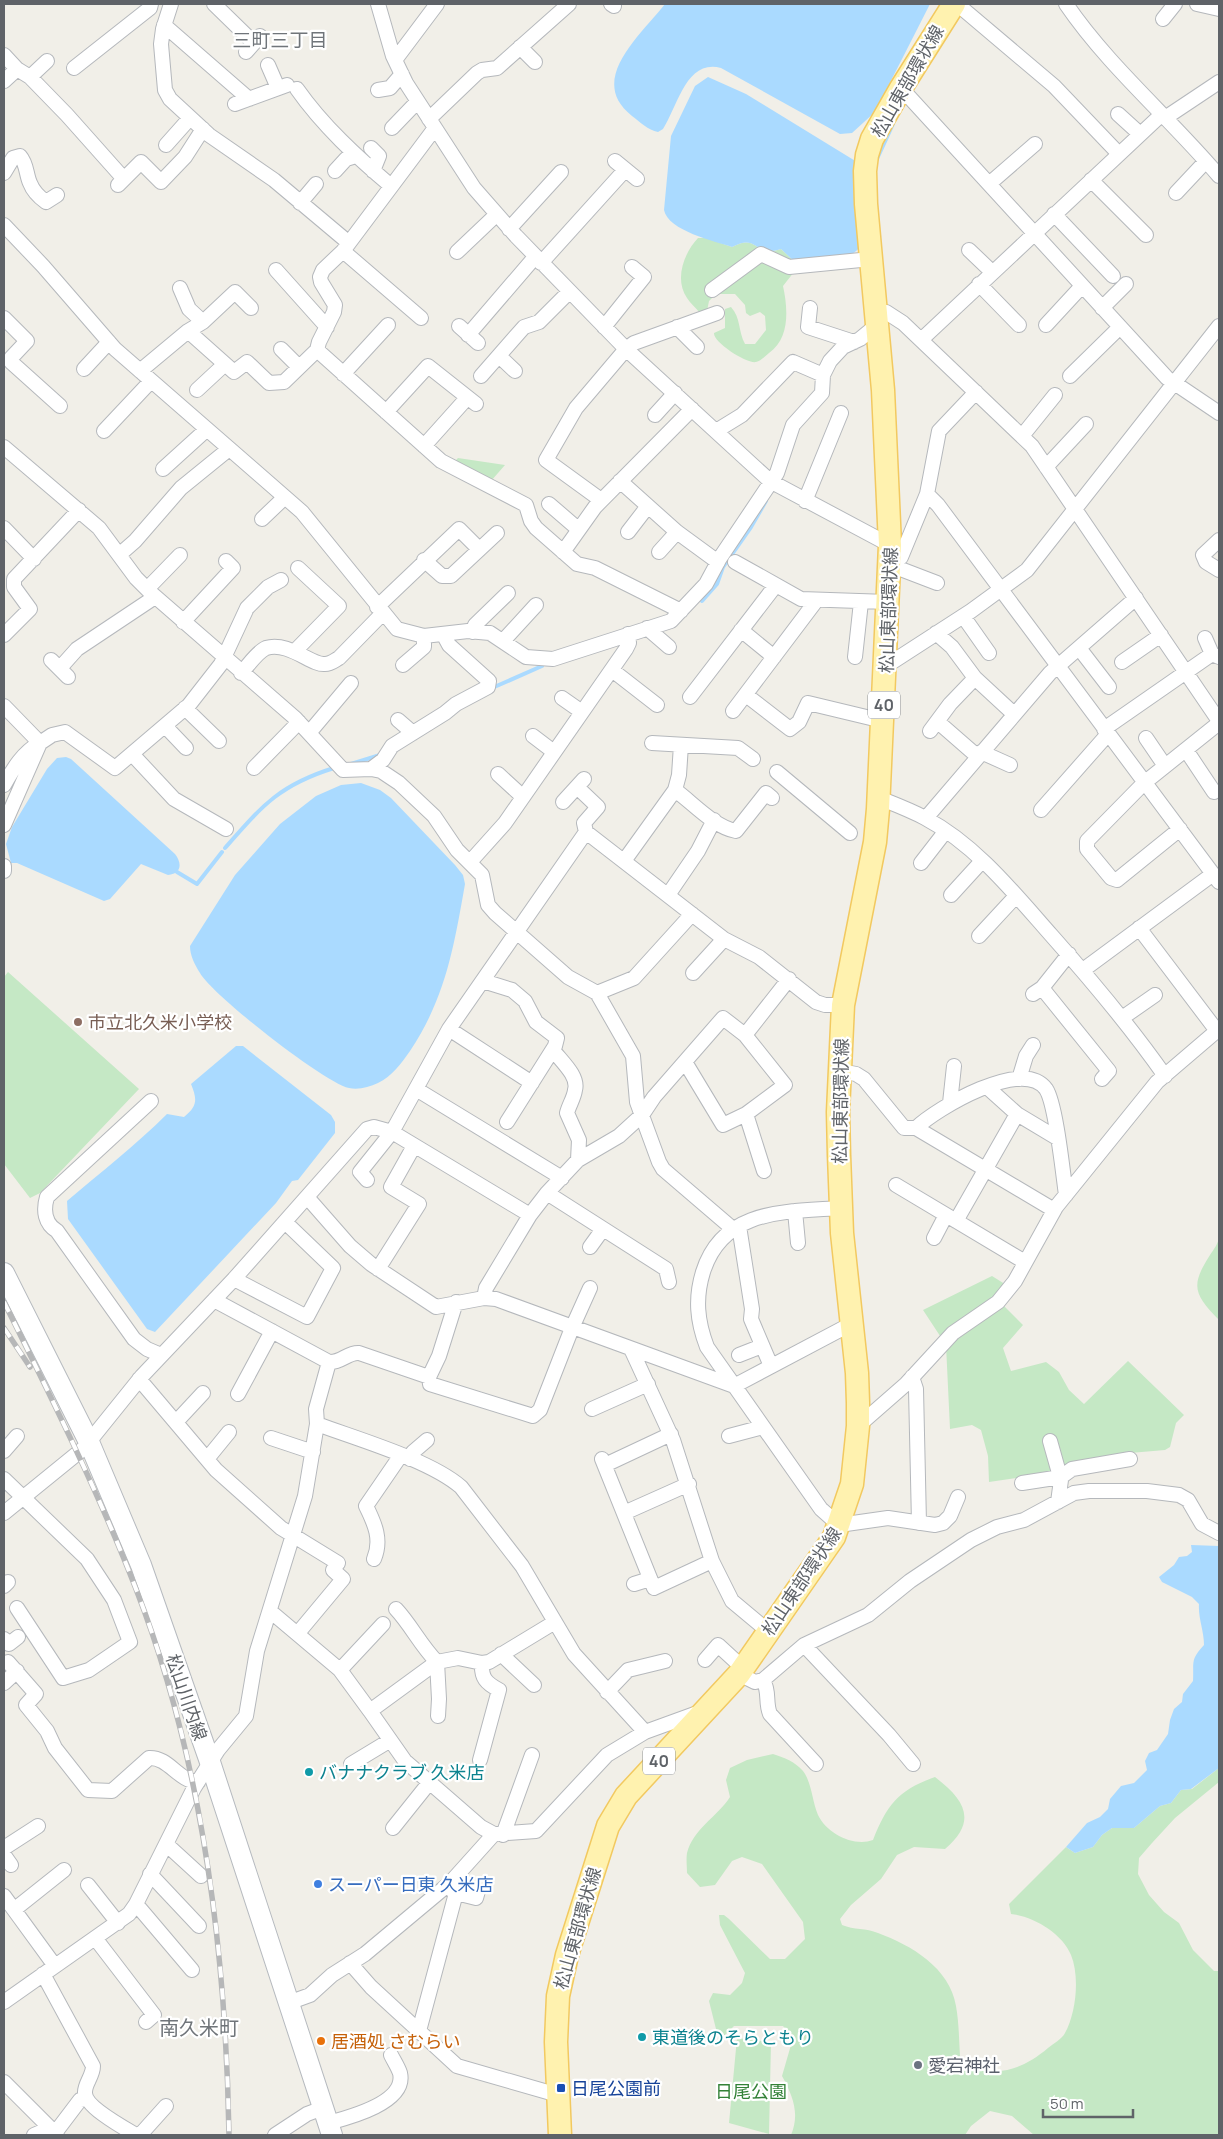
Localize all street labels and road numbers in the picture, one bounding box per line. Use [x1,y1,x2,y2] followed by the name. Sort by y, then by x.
[865,20,949,142] street label: 松山東部環状線
[874,547,902,673] street label: 松山東部環状線
[868,692,900,718] road number: 40
[827,1038,853,1164] street label: 松山東部環状線
[756,1522,846,1640] street label: 松山東部環状線
[161,1651,213,1743] street label: 松山川内線
[643,1748,675,1774] road number: 40
[548,1864,606,1992] street label: 松山東部環状線

